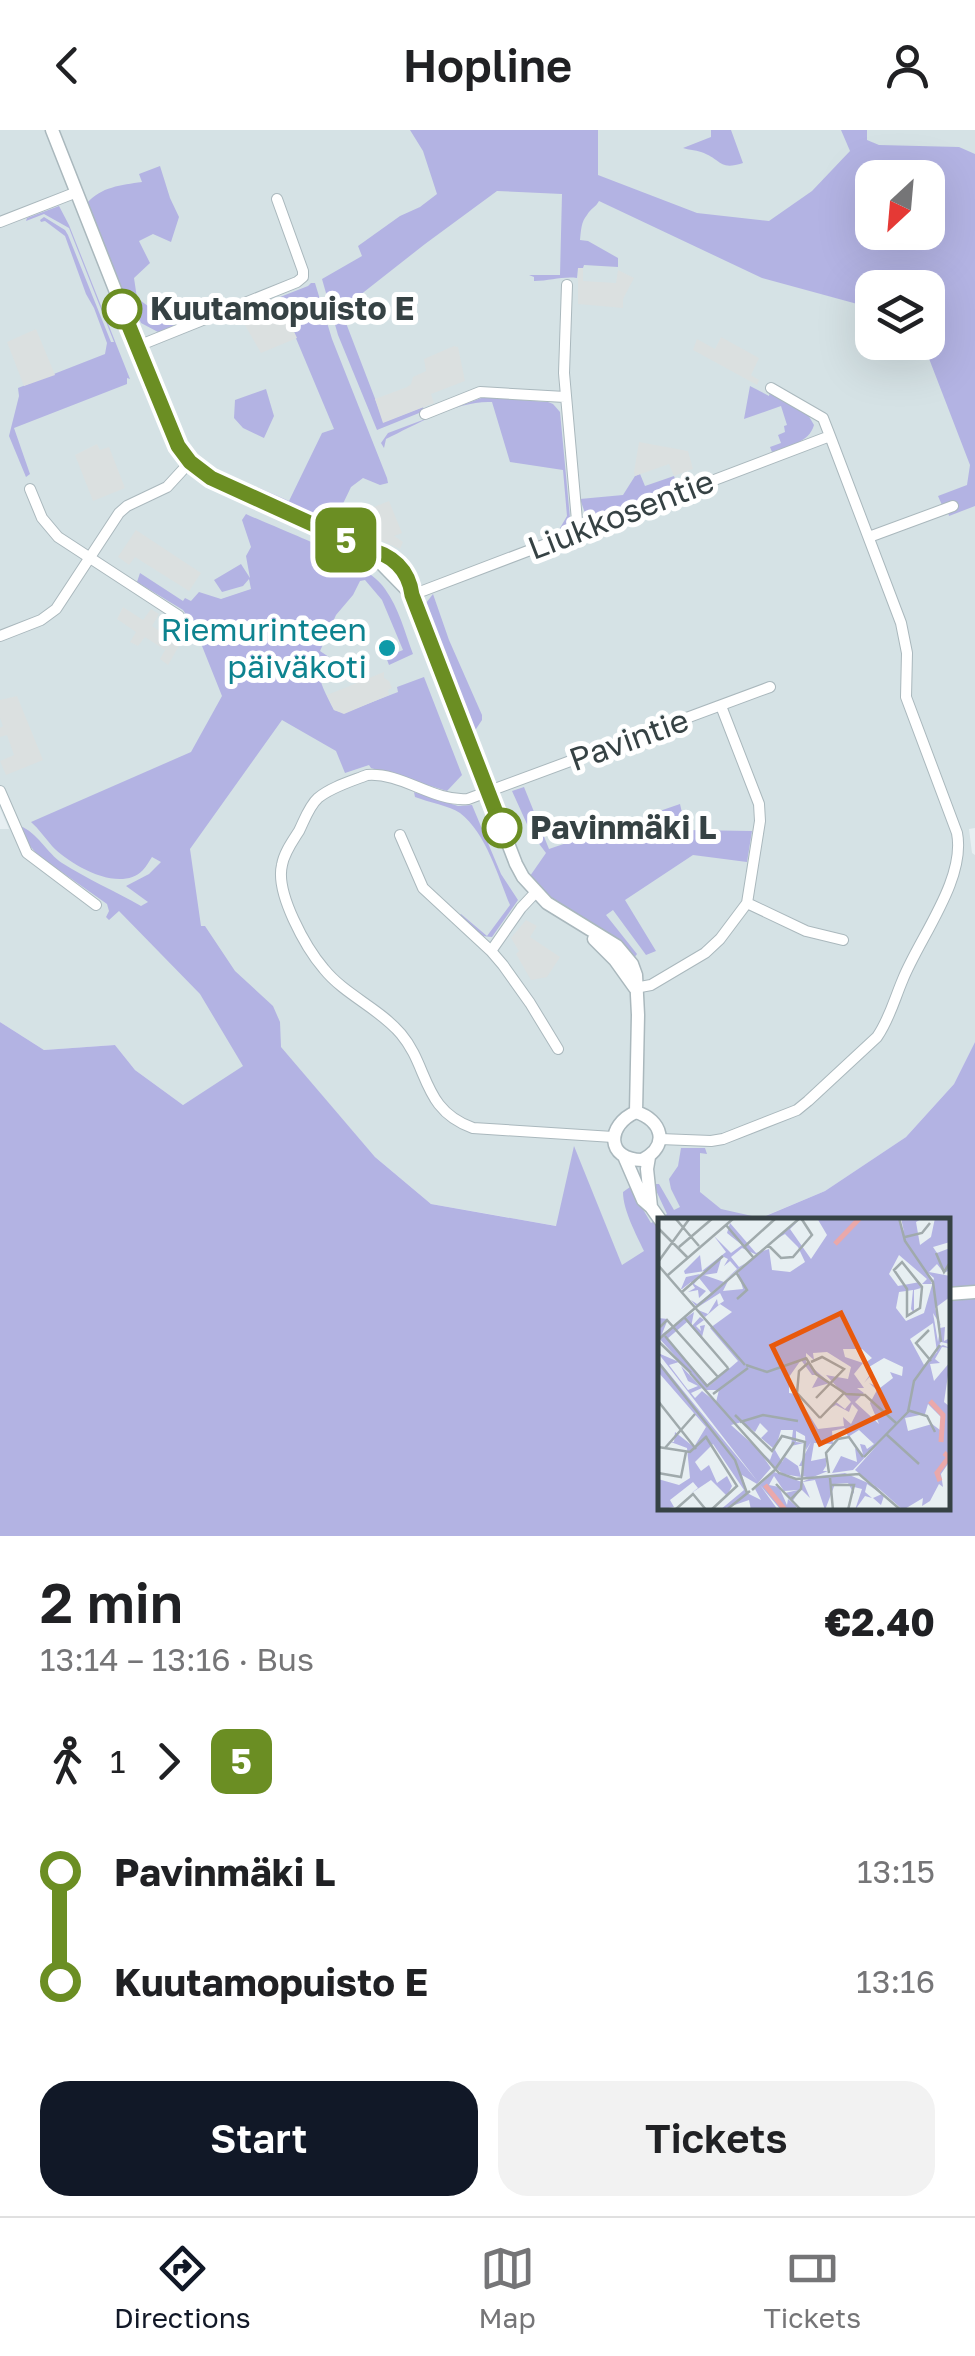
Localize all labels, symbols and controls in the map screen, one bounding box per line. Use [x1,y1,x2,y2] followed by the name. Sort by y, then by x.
[40,38,95,93] icon: back
[403,38,572,92] text: Hopline
[880,38,935,93] icon: person
[855,160,945,250] north arrow
[855,160,945,360] map controls
[855,270,945,360] button: layers
[150,289,415,327] place label: Kuutamopuisto E
[103,290,141,328] marker: Kuutamopuisto E
[522,461,719,567] street label: Liukkosentie
[314,508,378,572] line badge: 5
[335,519,357,561] text: 5
[160,610,367,685] place label: Riemurinteen päiväkoti
[376,637,398,659] marker: Riemurinteen päiväkoti
[564,700,693,778] street label: Pavintie
[530,808,716,846] place label: Pavinmäki L
[483,809,521,847] marker: Pavinmäki L
[658,1218,950,1511] inset map
[40,1569,183,1635] text: 2 min
[824,1599,935,1644] text: €2.40
[40,1640,314,1678] text: 13:14 – 13:16 · Bus
[40,1734,95,1789] icon: walk
[141,1734,196,1789] icon: forward
[231,1740,252,1782] text: 5
[110,1742,126,1780] text: 1
[114,1849,335,1894] text: Pavinmäki L
[857,1852,935,1890] text: 13:15
[114,1959,428,2004] text: Kuutamopuisto E
[856,1962,935,2000] text: 13:16
[40,2081,478,2196] button: Start
[498,2081,935,2196] button: Tickets
[114,2241,251,2334] tab: Directions
[479,2241,536,2334] tab: Map
[763,2241,861,2334] tab: Tickets

